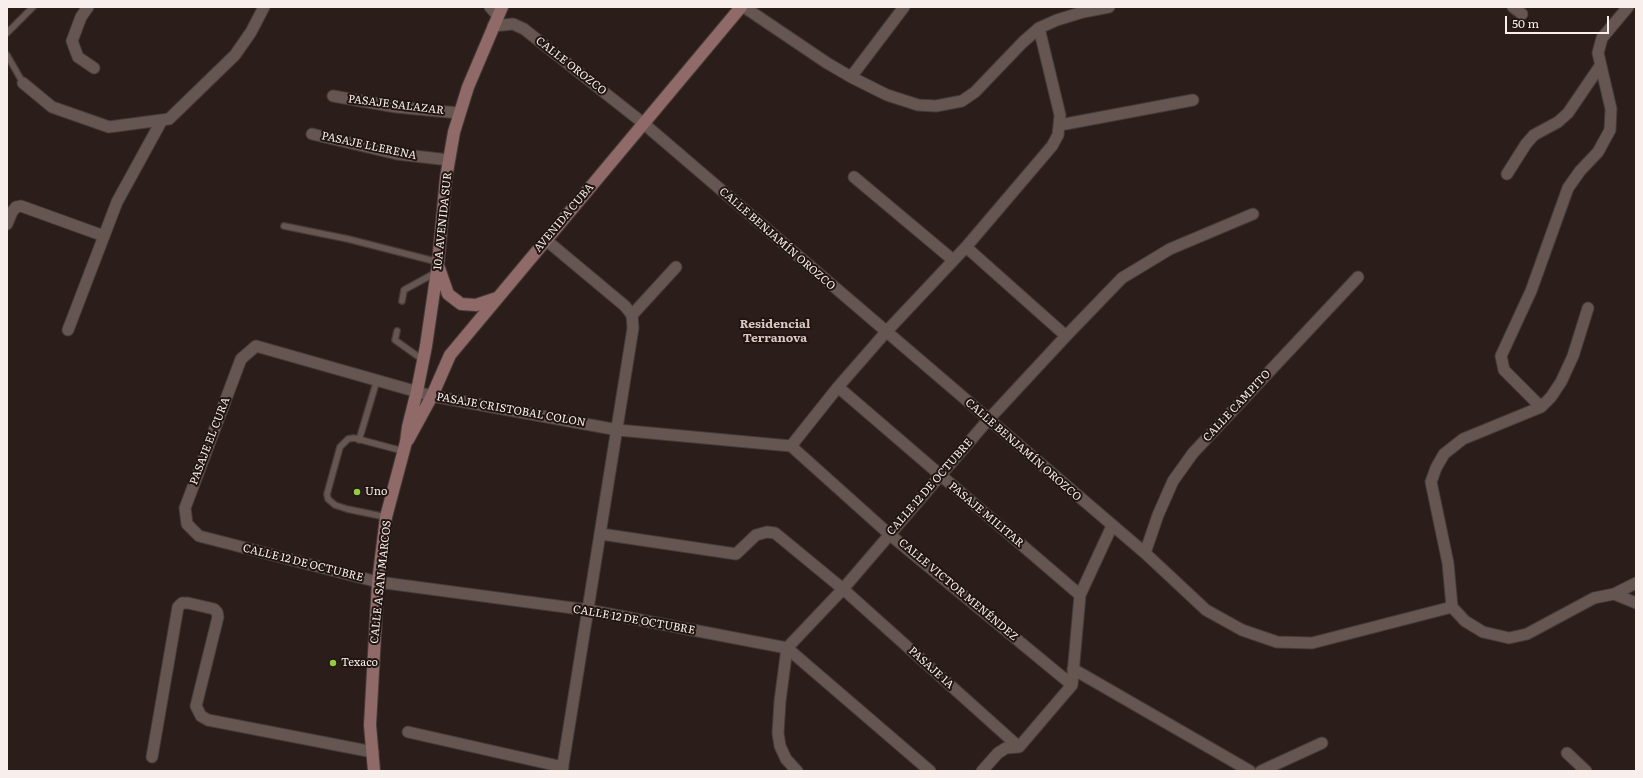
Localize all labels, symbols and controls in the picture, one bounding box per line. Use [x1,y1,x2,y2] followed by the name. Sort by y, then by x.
[1507,8,1611,34] scale bar
[1512,14,1539,32] text: 50 m
[533,34,609,98] street label: CALLE OROZCO
[347,93,445,117] street label: PASAJE SALAZAR
[320,130,418,162] street label: PASAJE LLERENA
[431,171,455,271] street label: 10A AVENIDA SUR
[531,181,597,255] street label: AVENIDA CUBA
[716,185,838,293] street label: CALLE BENJAMÍN OROZCO
[740,317,810,345] district label: Residencial Terranova
[1201,368,1273,444] street label: CALLE CAMPITO
[435,390,587,430] street label: PASAJE CRISTOBAL COLON
[187,395,233,487] street label: PASAJE EL CURA
[962,396,1084,504] street label: CALLE BENJAMÍN OROZCO
[884,436,976,538] street label: CALLE 12 DE OCTUBRE
[946,480,1026,550] street label: PASAJE MILITAR
[365,485,387,499] place label: Uno
[352,487,362,497] marker: Uno
[368,520,394,644] street label: CALLE A SAN MARCOS
[896,536,1020,644] street label: CALLE VICTOR MENÉNDEZ
[241,542,365,584] street label: CALLE 12 DE OCTUBRE
[572,603,696,637] street label: CALLE 12 DE OCTUBRE
[906,644,956,692] street label: PASAJE 1A
[341,656,378,670] place label: Texaco
[328,658,338,668] marker: Texaco

